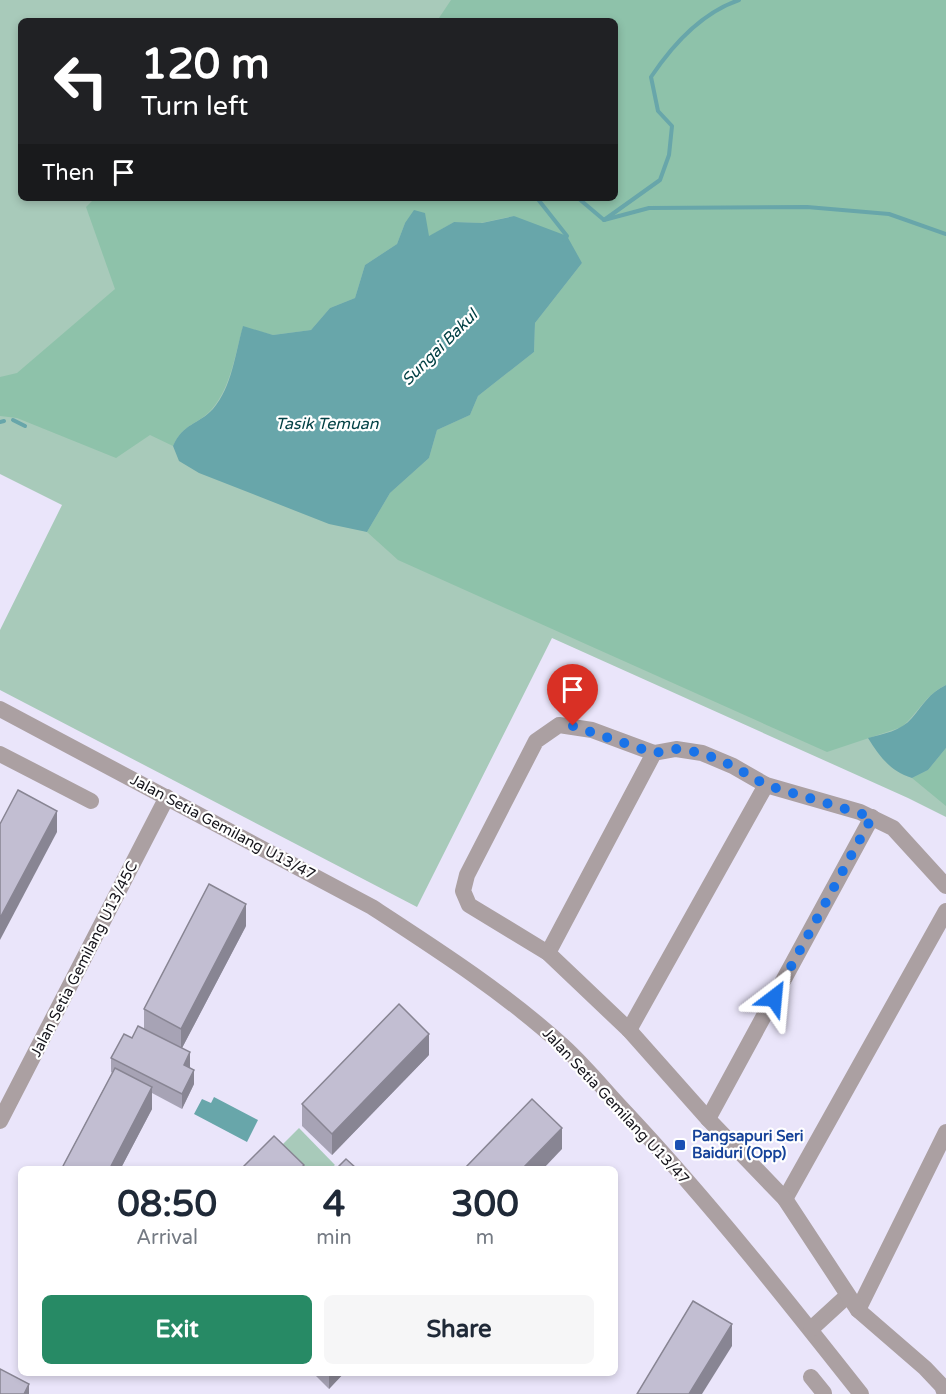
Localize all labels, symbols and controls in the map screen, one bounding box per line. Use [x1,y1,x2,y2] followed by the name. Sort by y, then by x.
[141,39,270,90] text: 120 m
[42,42,120,120] icon: left
[141,90,248,123] text: Turn left
[107,156,140,189] icon: arrive
[42,160,95,186] text: Then
[398,304,483,390] water label: Sungai Bakul
[276,414,380,434] water label: Tasik Temuan
[547,664,598,726] pin
[556,673,589,706] icon: arrive
[127,770,319,884] street label: Jalan Setia Gemilang U13/47
[27,858,141,1060] street label: Jalan Setia Gemilang U13/45C
[742,966,806,1030] position arrow
[539,1024,693,1188] street label: Jalan Setia Gemilang U13/47
[692,1127,804,1163] place label: Pangsapuri Seri Baiduri (Opp)
[673,1138,687,1152] marker: Pangsapuri Seri Baiduri (Opp)
[117,1183,217,1226] text: 08:50
[323,1183,345,1226] text: 4
[451,1183,519,1226] text: 300
[136,1226,198,1250] text: Arrival
[316,1226,352,1250] text: min
[476,1226,494,1250] text: m
[42,1295,312,1364] button: Exit
[324,1295,594,1364] button: Share

